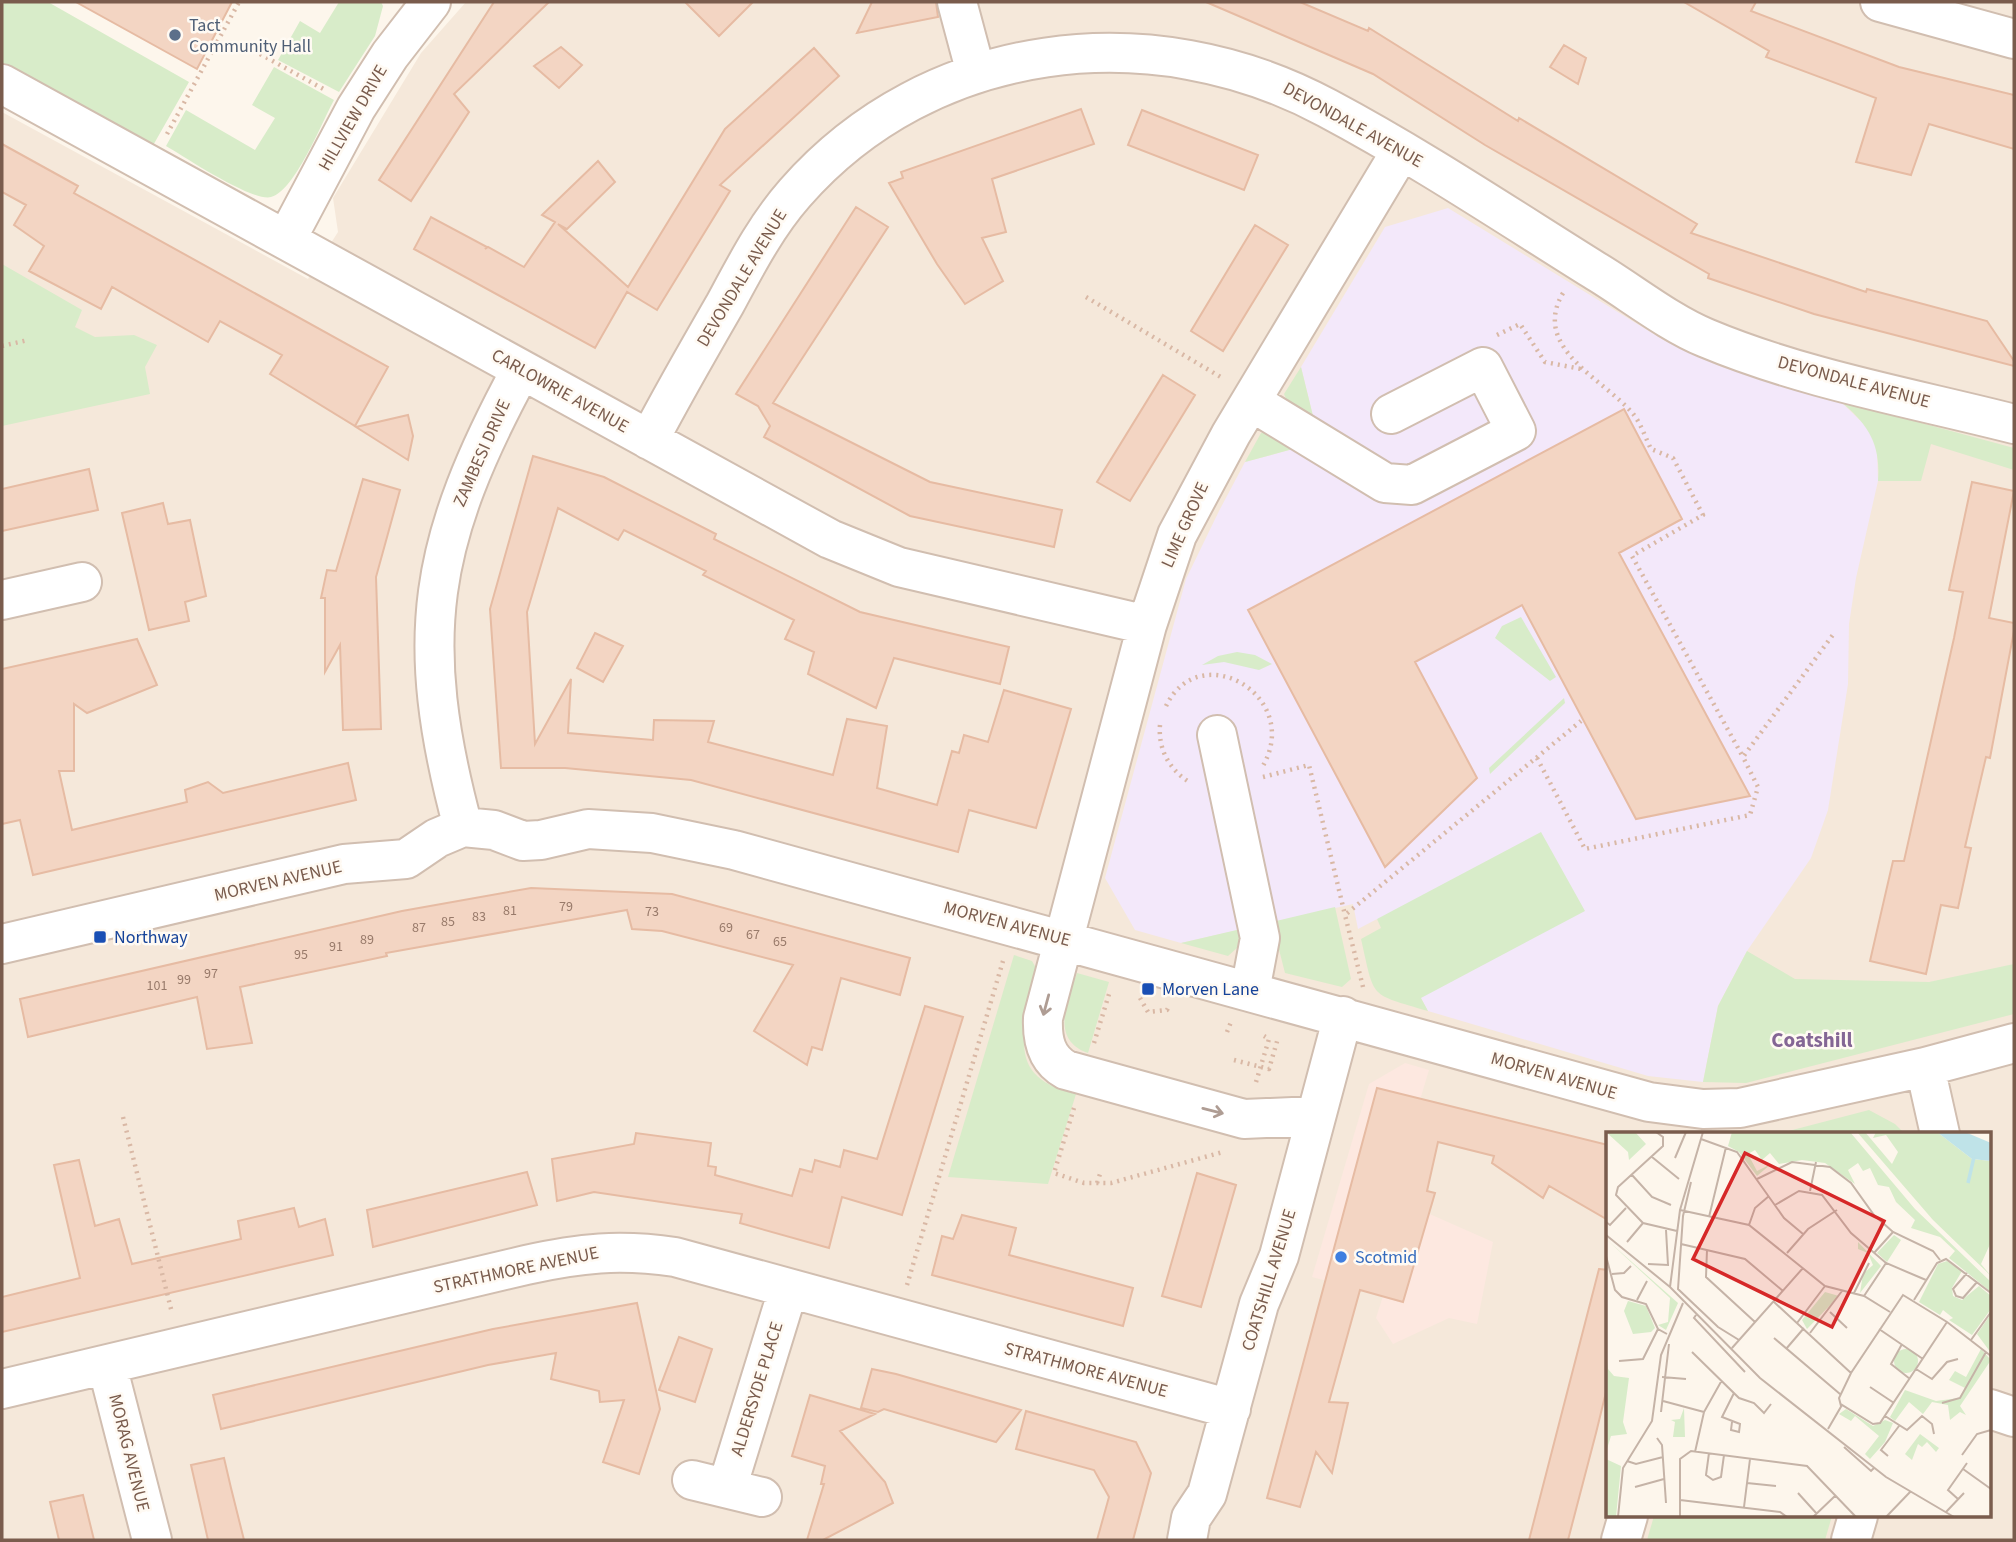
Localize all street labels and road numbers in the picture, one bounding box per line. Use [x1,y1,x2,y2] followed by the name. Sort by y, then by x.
[313,60,393,176] street label: HILLVIEW DRIVE
[1278,76,1428,174] street label: DEVONDALE AVENUE
[691,204,793,352] street label: DEVONDALE AVENUE
[487,343,633,439] street label: CARLOWRIE AVENUE
[1775,350,1933,414] street label: DEVONDALE AVENUE
[447,395,517,511] street label: ZAMBESI DRIVE
[1155,478,1215,572] street label: LIME GROVE
[212,854,344,908] street label: MORVEN AVENUE
[941,895,1073,953] street label: MORVEN AVENUE
[1488,1046,1620,1106] street label: MORVEN AVENUE
[1235,1206,1303,1354] street label: COATSHILL AVENUE
[431,1240,601,1300] street label: STRATHMORE AVENUE
[725,1319,789,1459] street label: ALDERSYDE PLACE
[1001,1336,1171,1404] street label: STRATHMORE AVENUE
[102,1391,156,1515] street label: MORAG AVENUE

